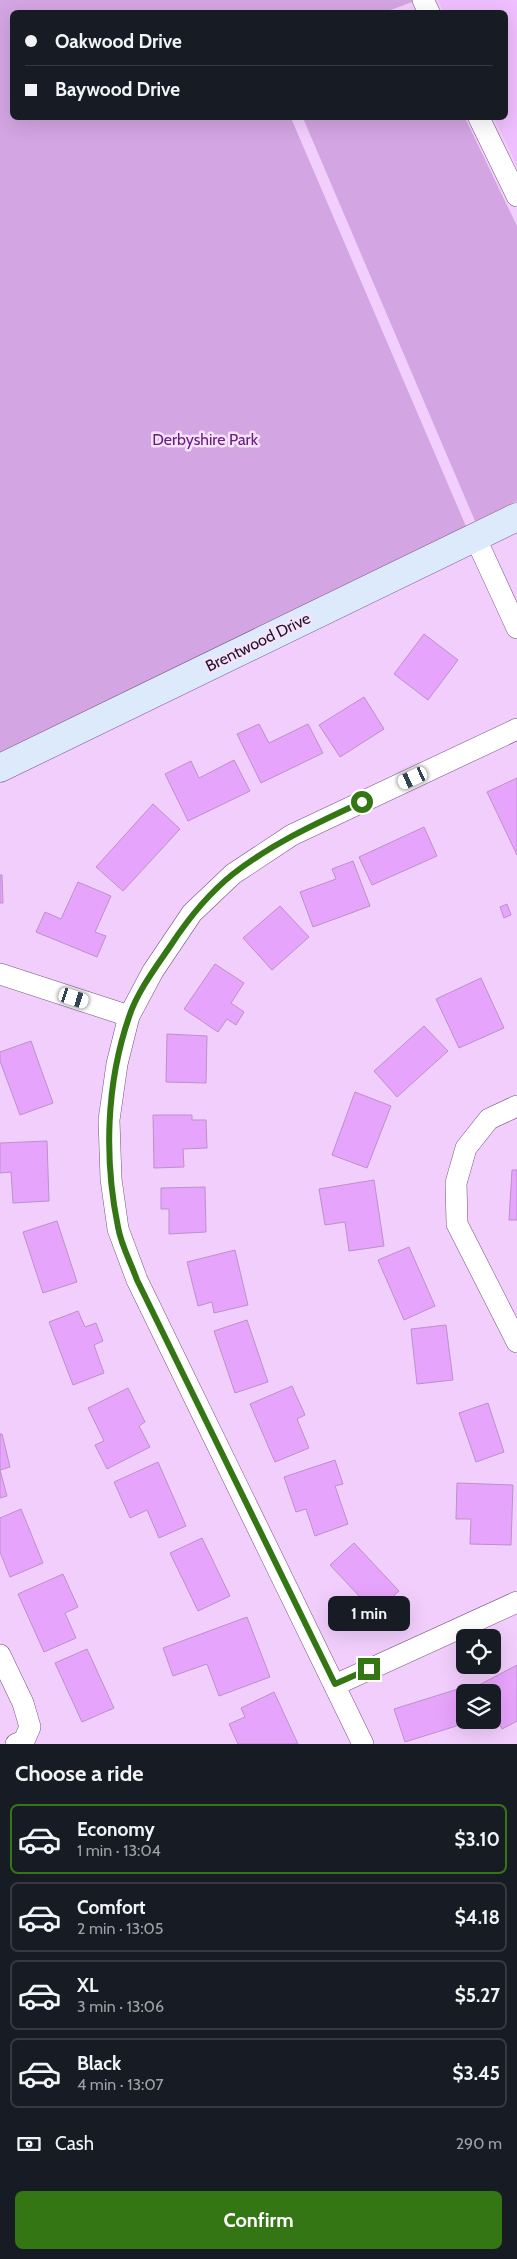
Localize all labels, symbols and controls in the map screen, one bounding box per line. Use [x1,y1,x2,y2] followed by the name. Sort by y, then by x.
[55,30,182,53] text: Oakwood Drive
[55,78,180,101] text: Baywood Drive
[152,430,259,449] park label: Derbyshire Park
[203,608,313,676] street label: Brentwood Drive
[396,765,429,791] car
[351,791,373,813] route start
[57,986,90,1010] car
[328,1596,410,1632] callout: 1 min
[351,1604,387,1623] text: 1 min
[456,1629,501,1729] map controls
[456,1629,501,1674] button: locate
[358,1658,380,1680] route end
[456,1684,501,1729] button: layers
[15,1760,144,1787] text: Choose a ride
[17,1817,62,1862] icon: car
[77,1818,155,1841] text: Economy
[454,1828,500,1851] text: $3.10
[77,1841,161,1860] text: 1 min · 13:04
[17,1895,62,1940] icon: car
[77,1896,146,1919] text: Comfort
[455,1906,500,1929] text: $4.18
[77,1919,163,1938] text: 2 min · 13:05
[17,1973,62,2018] icon: car
[77,1974,98,1997] text: XL
[455,1984,500,2007] text: $5.27
[77,1997,164,2016] text: 3 min · 13:06
[17,2051,62,2096] icon: car
[77,2052,121,2075] text: Black
[453,2062,500,2085] text: $3.45
[77,2075,163,2094] text: 4 min · 13:07
[15,2130,43,2158] icon: cash
[55,2132,94,2155] text: Cash
[456,2134,502,2153] text: 290 m
[15,2191,502,2249] button: Confirm

